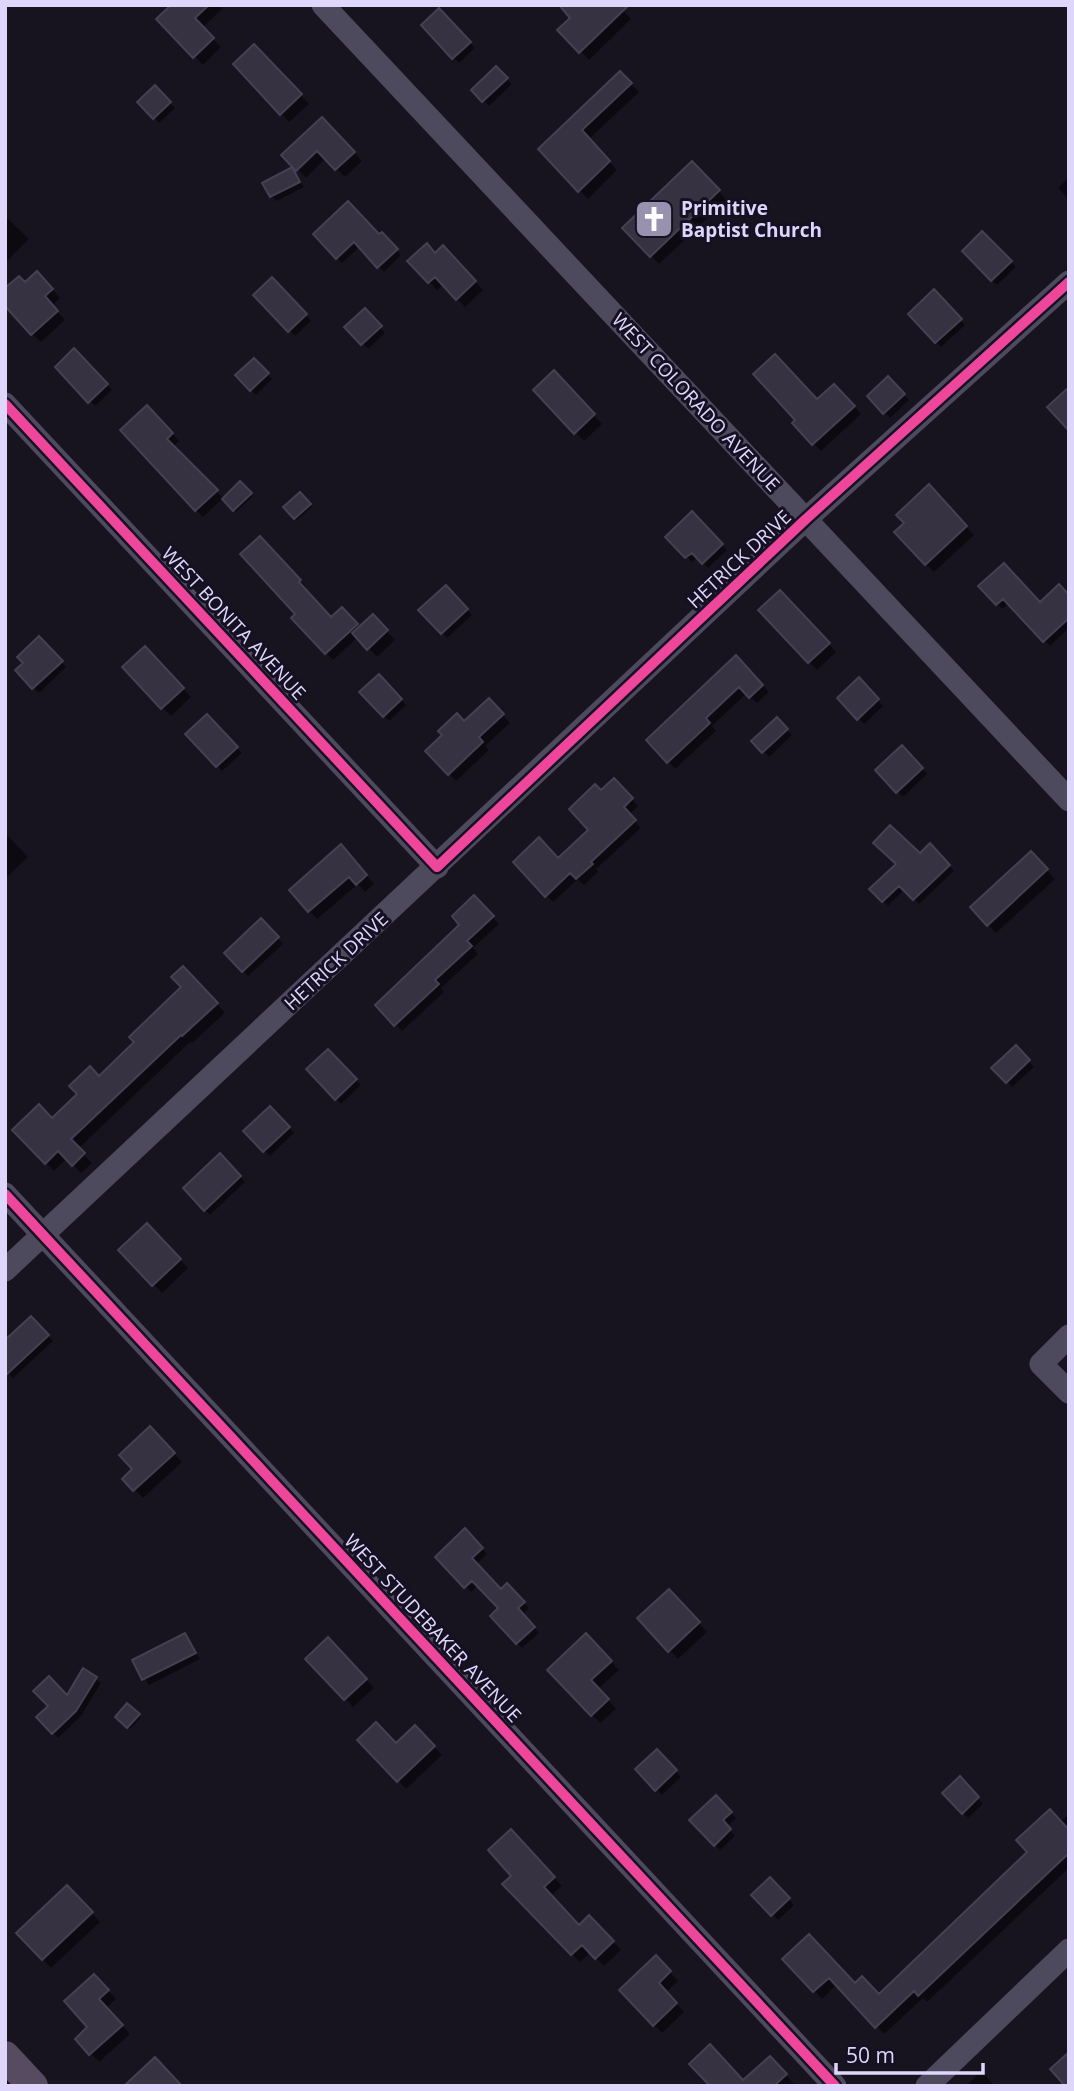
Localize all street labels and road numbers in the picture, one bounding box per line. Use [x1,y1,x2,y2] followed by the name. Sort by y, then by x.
[606,307,786,497] street label: WEST COLORADO AVENUE
[681,504,797,614] street label: HETRICK DRIVE
[156,541,312,705] street label: WEST BONITA AVENUE
[278,906,394,1016] street label: HETRICK DRIVE
[339,1528,527,1728] street label: WEST STUDEBAKER AVENUE

